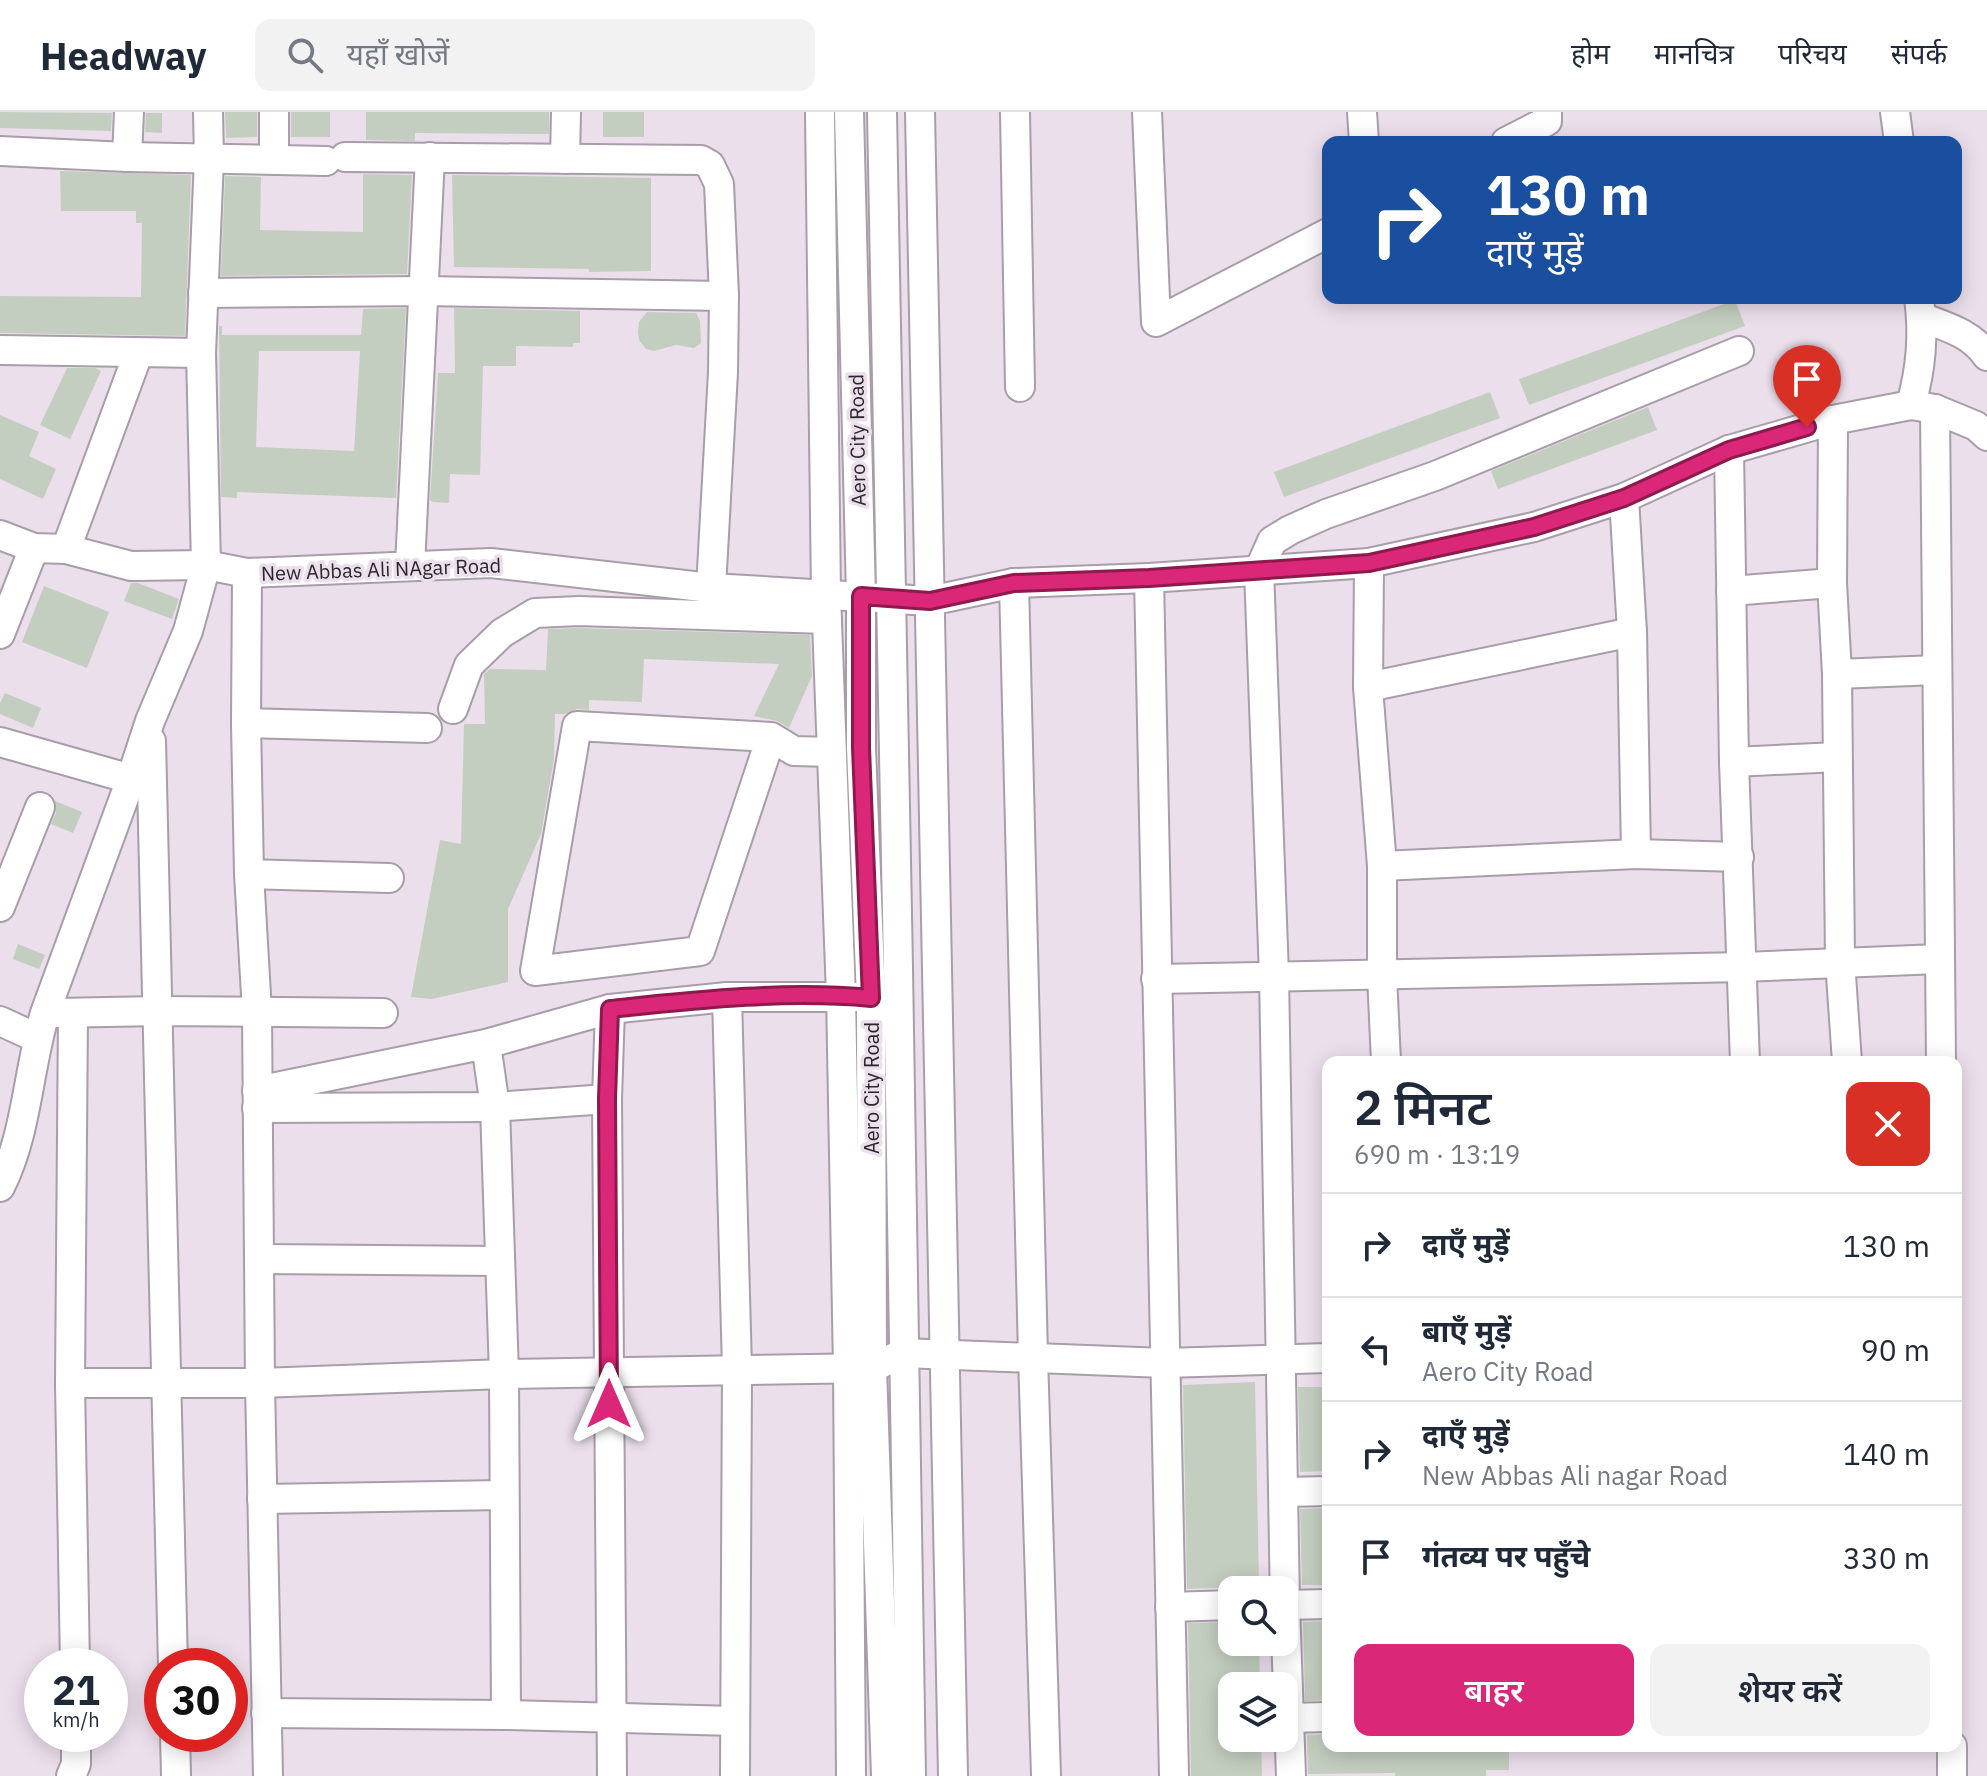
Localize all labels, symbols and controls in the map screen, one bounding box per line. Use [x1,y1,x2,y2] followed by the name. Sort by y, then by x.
[255,19,815,91] search box
[40,31,207,80] text: Headway
[283,33,327,77] icon: search
[347,34,449,73] text: यहाँ खोजें
[1571,35,1610,72] text: होम
[1654,35,1734,72] text: मानचित्र
[1778,35,1847,72] text: परिचय
[1891,35,1947,72] text: संपर्क
[1486,158,1650,230] text: 130 m
[1354,168,1458,272] icon: right
[1486,228,1584,275] text: दाएँ मुड़ें
[1773,345,1841,427] pin
[1785,357,1829,401] icon: arrive
[842,374,872,506] street label: Aero City Road
[260,551,502,587] street label: New Abbas Ali NAgar Road
[858,1022,885,1154] street label: Aero City Road
[1354,1076,1492,1138] text: 2 मिनट
[1846,1082,1930,1166] button: close
[1354,1137,1520,1171] text: 690 m · 13:19
[1354,1223,1398,1267] icon: right
[1422,1224,1510,1263] text: दाएँ मुड़ें
[1843,1226,1930,1265] text: 130 m
[1422,1311,1511,1350] text: बाएँ मुड़ें
[1354,1327,1398,1371] icon: left
[1861,1330,1930,1369] text: 90 m
[1422,1354,1594,1388] text: Aero City Road
[567,1362,651,1446] position arrow
[1422,1415,1510,1454] text: दाएँ मुड़ें
[1354,1431,1398,1475] icon: right
[1843,1434,1930,1473] text: 140 m
[1422,1458,1728,1492] text: New Abbas Ali nagar Road
[1354,1535,1398,1579] icon: arrive
[1422,1536,1590,1575] text: गंतव्य पर पहुँचे
[1843,1538,1930,1577] text: 330 m
[1218,1576,1298,1752] map controls
[1218,1576,1298,1656] button: search
[1354,1644,1634,1736] button: बाहर
[1650,1644,1930,1736] button: शेयर करें
[144,1648,248,1752] speed limit sign: 30
[52,1664,100,1716] text: 21
[1218,1672,1298,1752] button: layers
[52,1706,100,1733] text: km/h

